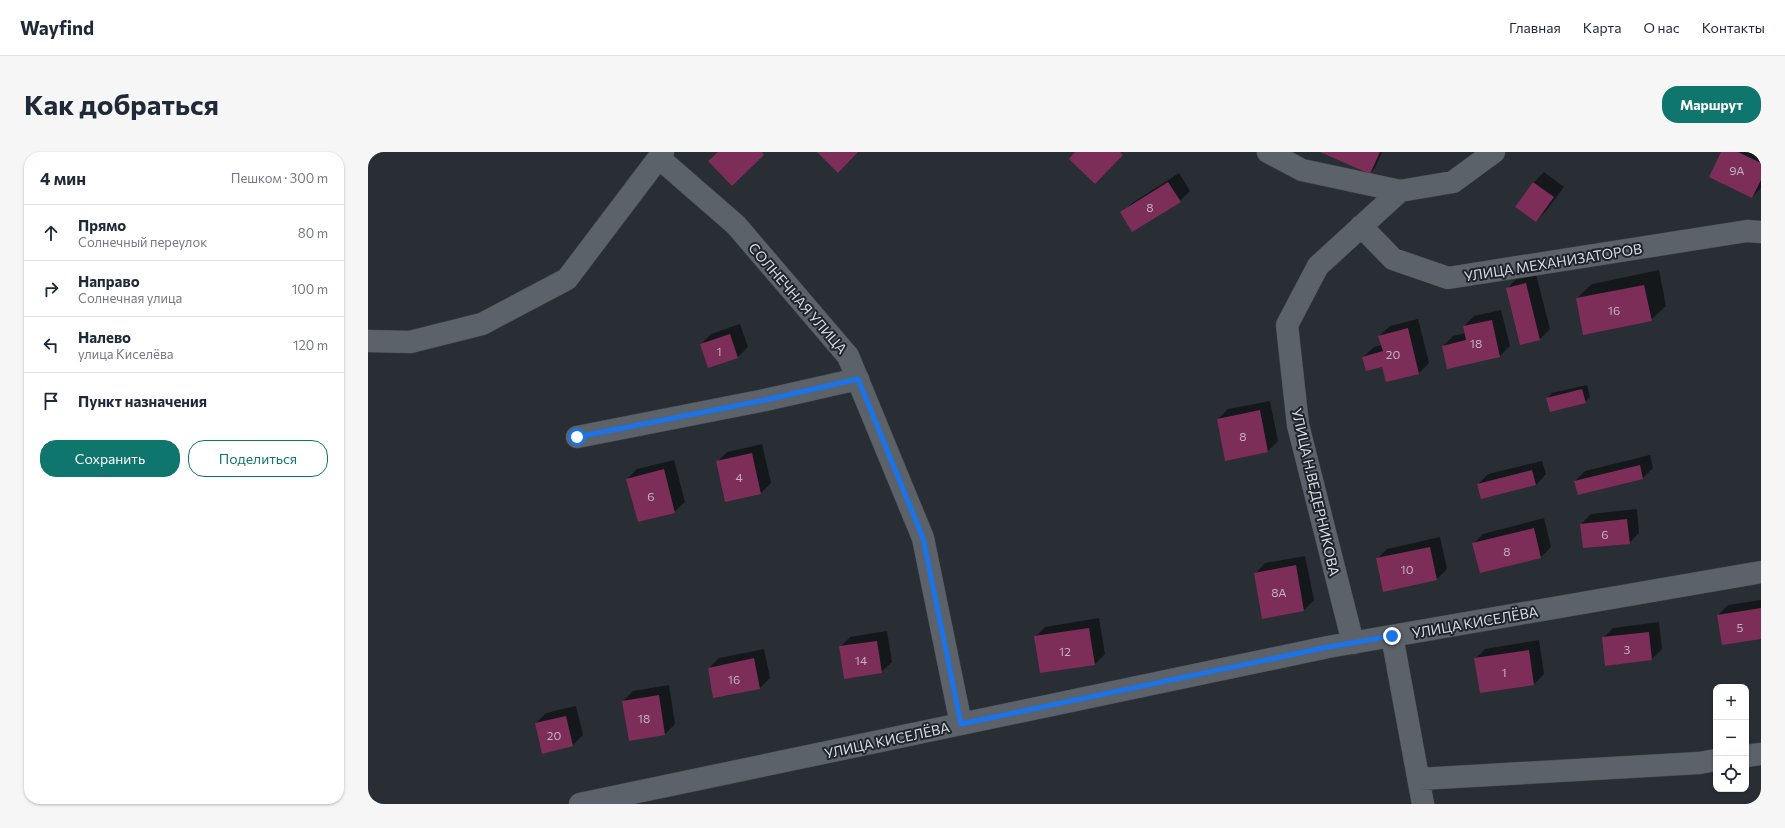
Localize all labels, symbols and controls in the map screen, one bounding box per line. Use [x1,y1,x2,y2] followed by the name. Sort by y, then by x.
[20,16,94,39] text: Wayfind
[1509,19,1561,36] text: Главная
[1583,19,1621,36] text: Карта
[1643,19,1680,36] text: О нас
[1702,19,1765,36] text: Контакты
[1662,86,1761,123] button: Маршрут
[24,87,219,121] text: Как добраться
[1729,163,1745,177] house number: 9А
[40,168,86,189] text: 4 мин
[231,170,328,186] text: Пешком · 300 m
[1146,200,1154,214] house number: 8
[78,216,126,234] text: Прямо
[40,222,62,244] icon: ahead
[298,225,328,241] text: 80 m
[78,234,207,250] text: Солнечный переулок
[745,239,851,357] street label: СОЛНЕЧНАЯ УЛИЦА
[1463,240,1643,284] street label: УЛИЦА МЕХАНИЗАТОРОВ
[78,272,140,290] text: Направо
[40,278,62,300] icon: right
[292,281,328,297] text: 100 m
[78,290,182,306] text: Солнечная улица
[1608,303,1620,317] house number: 16
[78,328,131,346] text: Налево
[40,334,62,356] icon: left
[1470,336,1482,350] house number: 18
[293,337,328,353] text: 120 m
[716,344,722,358] house number: 1
[78,346,174,362] text: улица Киселёва
[1386,347,1400,361] house number: 20
[40,390,62,412] icon: arrive
[78,392,207,410] text: Пункт назначения
[1288,406,1344,578] street label: УЛИЦА Н.ВЕДЕРНИКОВА
[568,428,586,446] route start
[1239,429,1247,443] house number: 8
[40,440,180,477] button: Сохранить
[188,440,328,477] button: Поделиться
[735,470,743,484] house number: 4
[647,489,655,503] house number: 6
[1601,527,1609,541] house number: 6
[1503,544,1511,558] house number: 8
[1401,562,1414,576] house number: 10
[1271,585,1287,599] house number: 8А
[1411,602,1540,641] street label: УЛИЦА КИСЕЛЁВА
[1737,620,1744,634] house number: 5
[1383,627,1401,645] route end
[1624,642,1631,656] house number: 3
[1059,644,1071,658] house number: 12
[855,653,867,667] house number: 14
[1501,665,1507,679] house number: 1
[728,672,740,686] house number: 16
[1713,684,1749,792] map controls
[1713,684,1749,720] button: +
[638,711,650,725] house number: 18
[823,718,952,762] street label: УЛИЦА КИСЕЛЁВА
[1713,720,1749,756] button: −
[547,728,561,742] house number: 20
[1713,756,1749,792] button: locate

